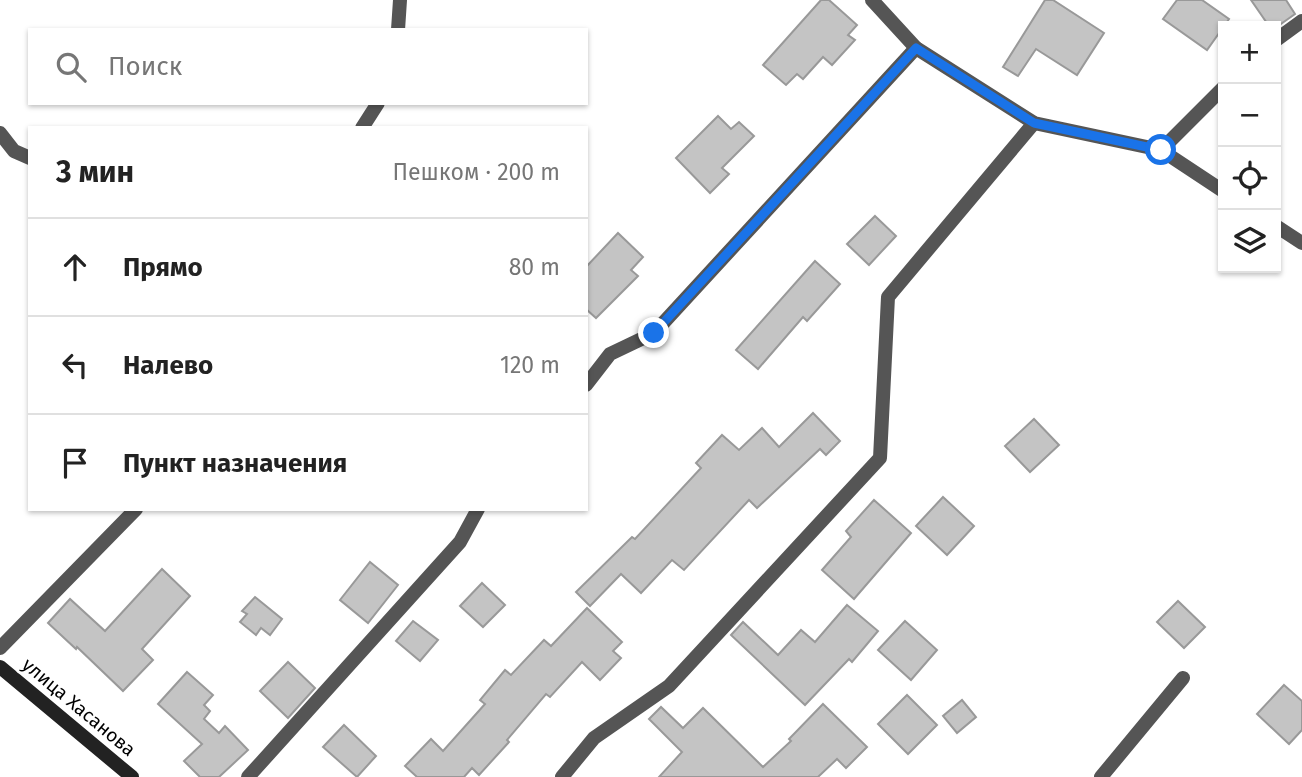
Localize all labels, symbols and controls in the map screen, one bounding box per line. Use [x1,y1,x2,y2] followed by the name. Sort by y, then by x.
[1218,21,1281,273] map controls
[1218,21,1281,84] button: +
[28,28,588,105] search box
[52,48,90,86] icon: search
[108,51,182,82] text: Поиск
[1218,84,1281,147] button: −
[1145,134,1176,165] route start
[1218,147,1281,210] button: locate
[56,154,134,190] text: 3 мин
[392,158,560,186] text: Пешком · 200 m
[1218,210,1281,273] button: layers
[56,248,94,286] icon: ahead
[123,252,203,283] text: Прямо
[509,253,560,281] text: 80 m
[638,317,669,348] route end
[56,346,94,384] icon: left
[123,350,213,381] text: Налево
[500,351,560,379] text: 120 m
[56,444,94,482] icon: arrive
[123,448,347,479] text: Пункт назначения
[18,653,140,761] street label: улица Хасанова

